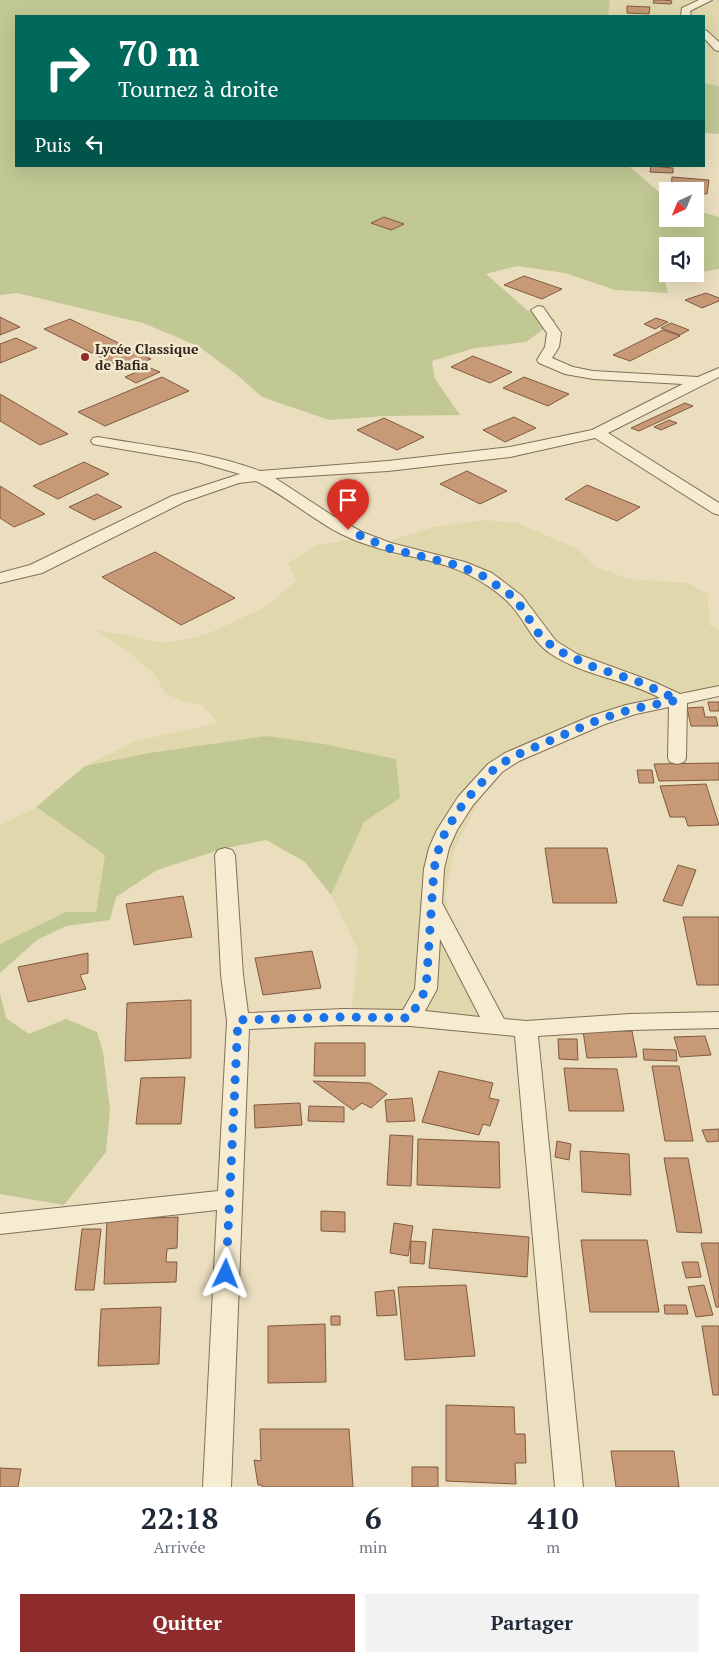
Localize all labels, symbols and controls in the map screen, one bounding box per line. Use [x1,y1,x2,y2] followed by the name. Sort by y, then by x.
[118,30,199,76] text: 70 m
[35,35,100,100] icon: right
[118,74,279,103] text: Tournez à droite
[81,130,109,158] icon: left
[35,132,71,157] text: Puis
[659,182,704,228] north arrow
[659,182,704,282] map controls
[659,237,704,282] button: sound
[95,339,199,374] place label: Lycée Classique de Bafia
[79,351,91,363] marker: Lycée Classique de Bafia
[327,479,369,530] pin
[334,486,362,514] icon: arrive
[199,1247,251,1299] position arrow
[140,1498,219,1538] text: 22:18
[365,1498,382,1538] text: 6
[528,1498,579,1538] text: 410
[154,1536,205,1558] text: Arrivée
[359,1536,387,1558] text: min
[546,1536,560,1558] text: m
[20,1594,355,1652] button: Quitter
[365,1594,699,1652] button: Partager

